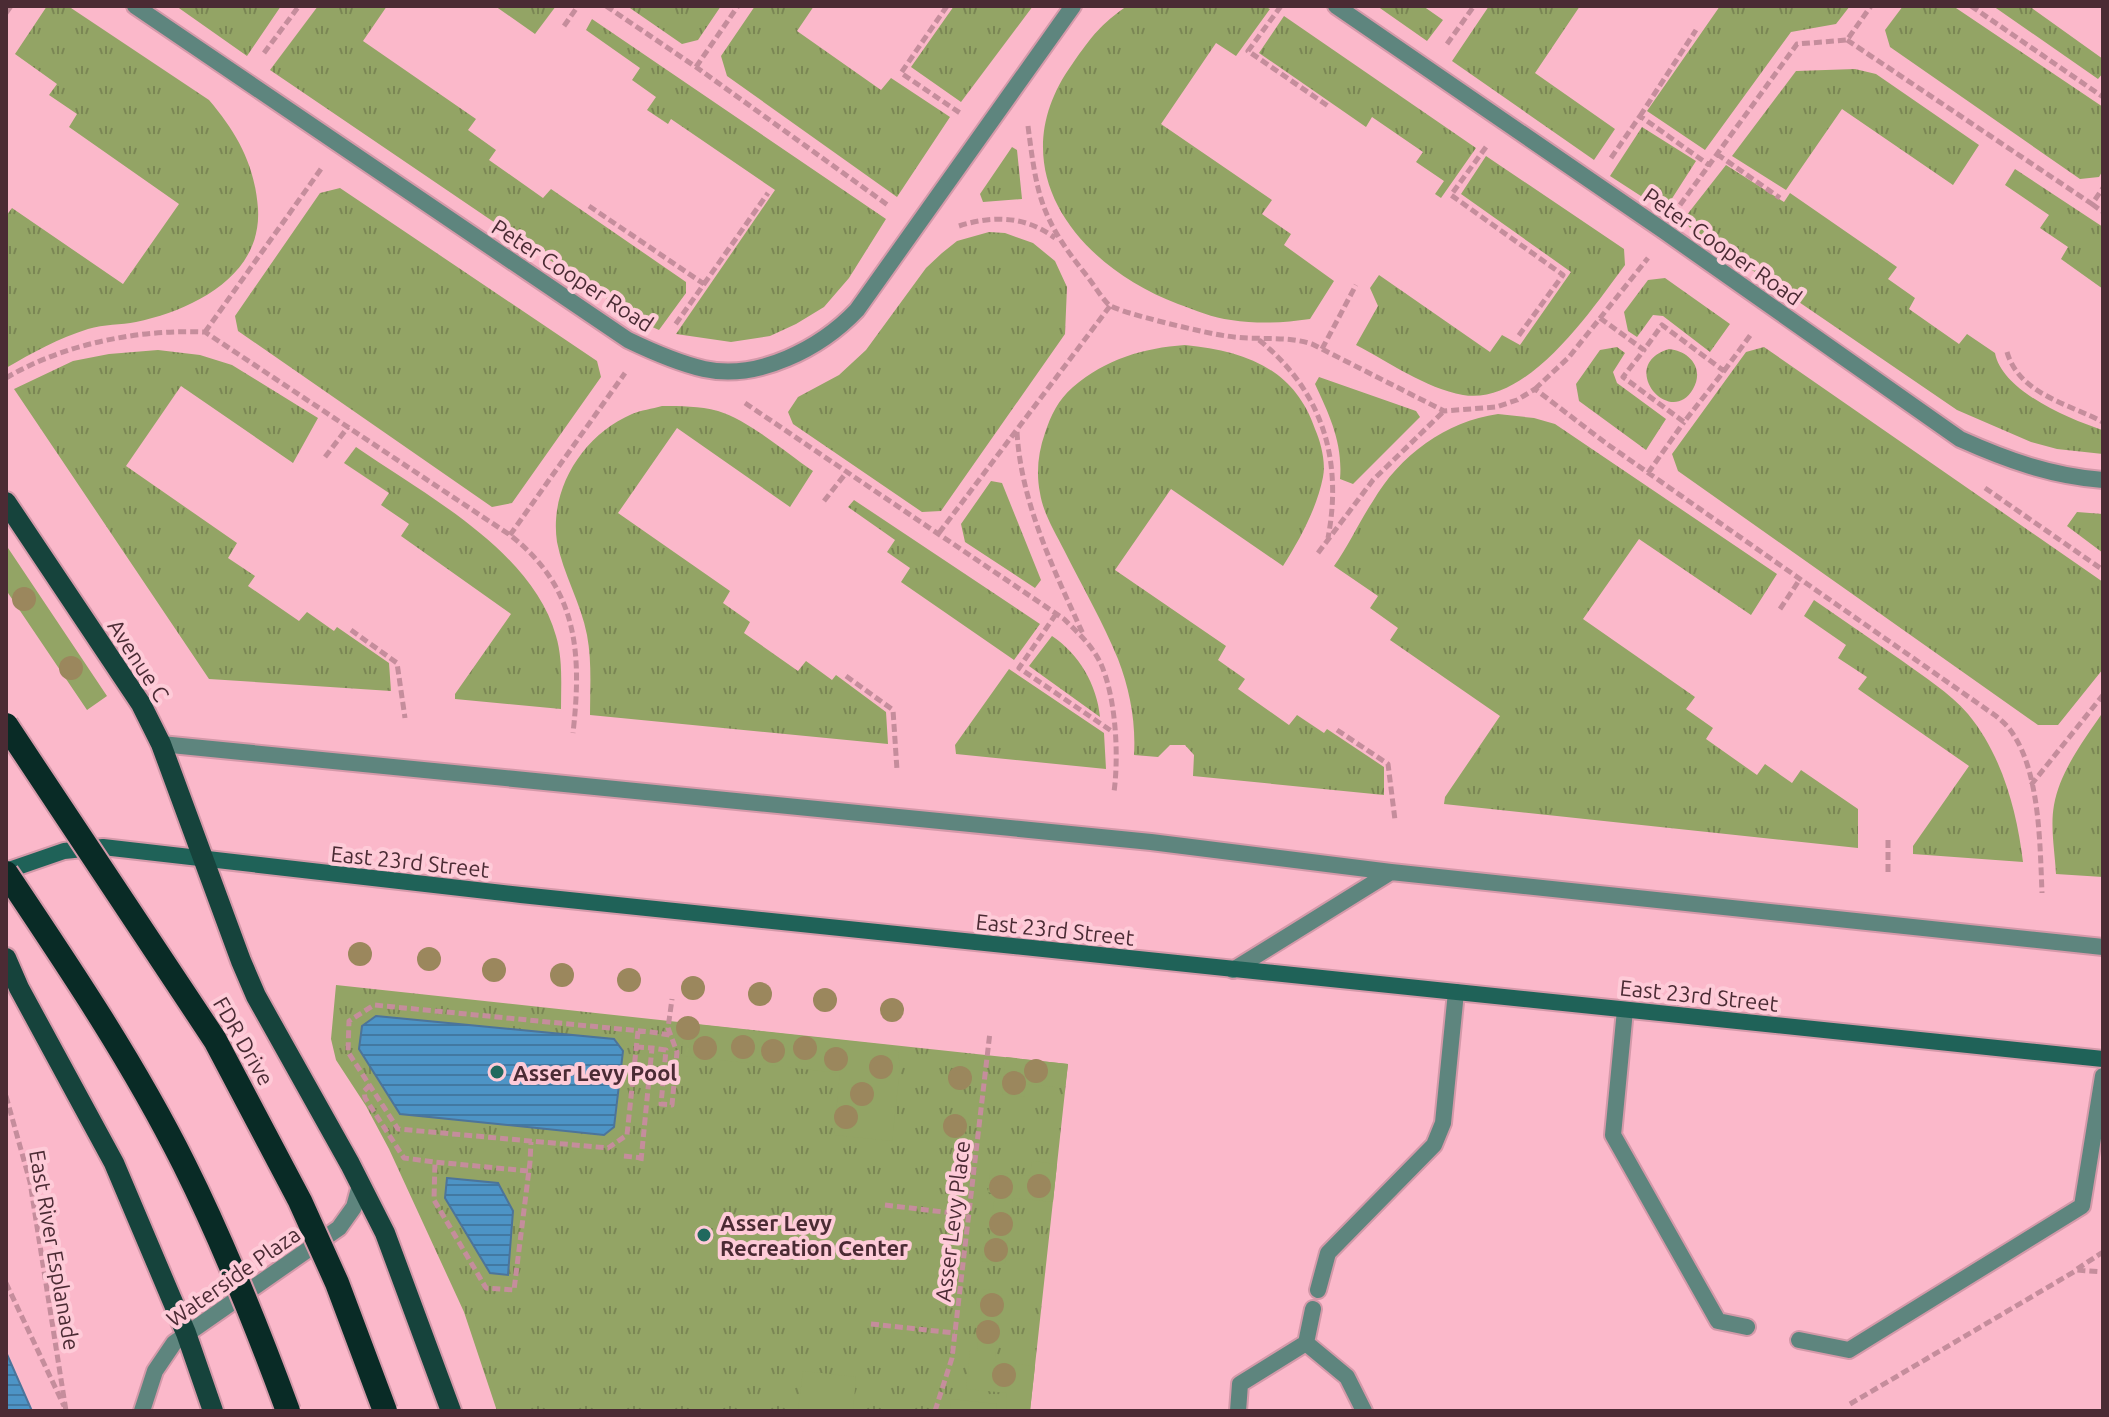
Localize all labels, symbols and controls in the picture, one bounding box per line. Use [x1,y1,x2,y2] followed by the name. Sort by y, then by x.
[1639,182,1807,310] street label: Peter Cooper Road
[488,214,658,336] street label: Peter Cooper Road
[103,614,175,706] street label: Avenue C
[329,840,491,882] street label: East 23rd Street
[974,908,1136,950] street label: East 23rd Street
[1618,974,1780,1016] street label: East 23rd Street
[209,992,279,1090] street label: FDR Drive
[513,1060,677,1085] place label: Asser Levy Pool
[488,1063,506,1081] marker: Asser Levy Pool
[930,1139,974,1303] street label: Asser Levy Place
[25,1148,85,1352] street label: East River Esplanade
[720,1210,908,1260] place label: Asser Levy Recreation Center
[162,1221,304,1331] street label: Waterside Plaza
[695,1226,713,1244] marker: Asser Levy Recreation Center

